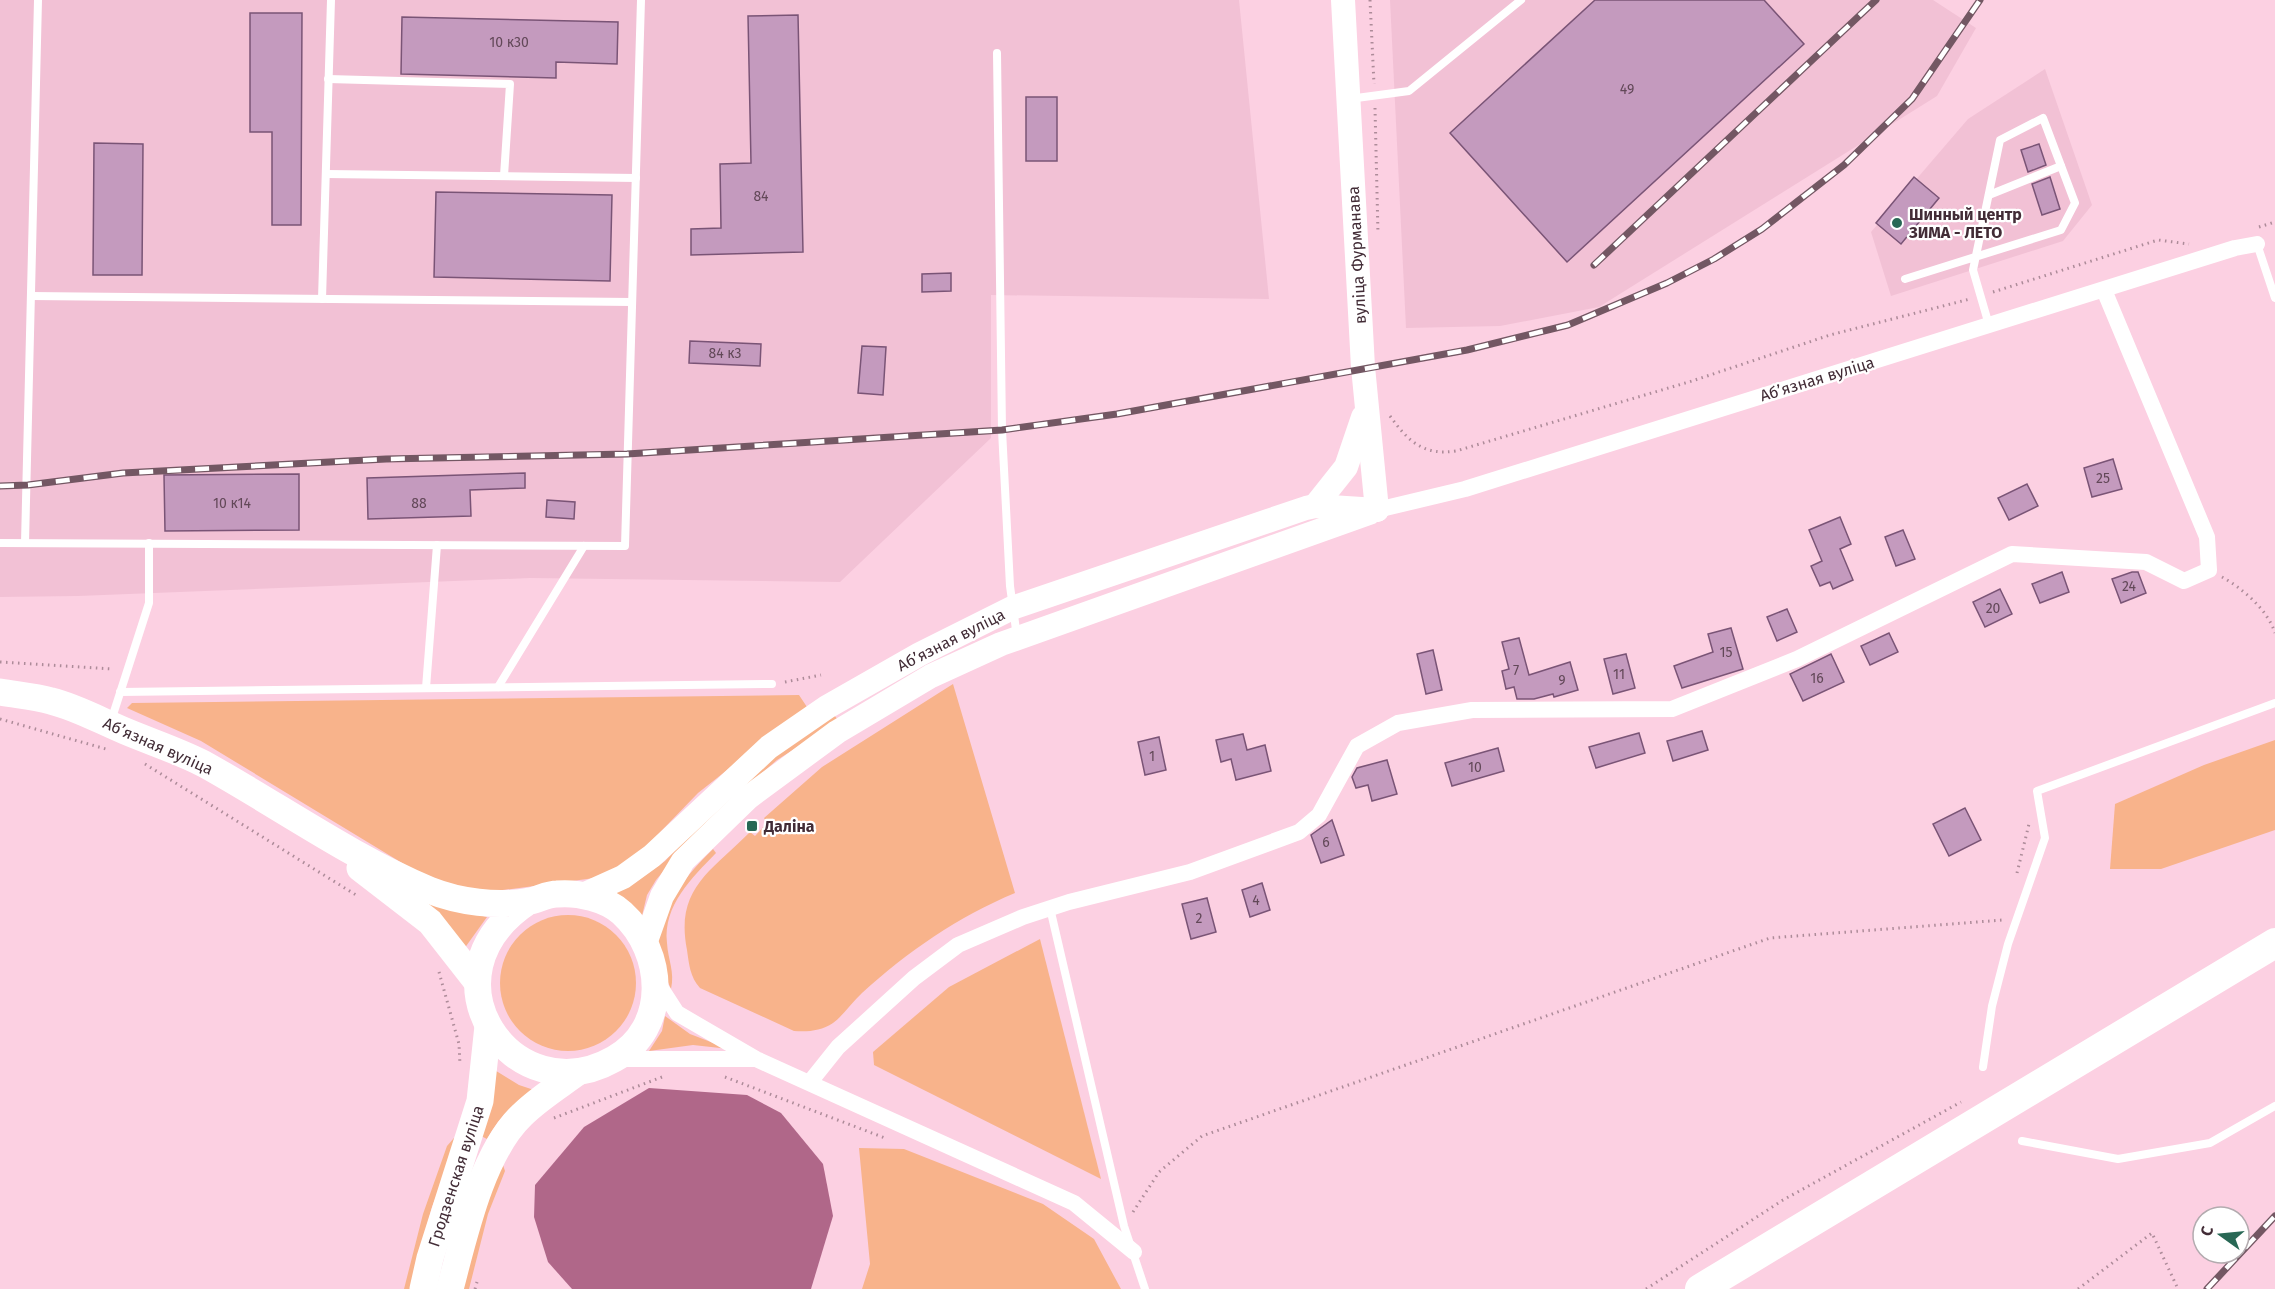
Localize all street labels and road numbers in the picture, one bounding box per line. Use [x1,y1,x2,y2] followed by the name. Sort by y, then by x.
[1344,185,1370,325] street label: вуліца Фурманава
[1758,353,1876,405] street label: Абʼязная вуліца
[894,605,1008,675] street label: Абʼязная вуліца
[100,713,216,779] street label: Абʼязная вуліца
[424,1103,488,1249] street label: Гродзенская вуліца

